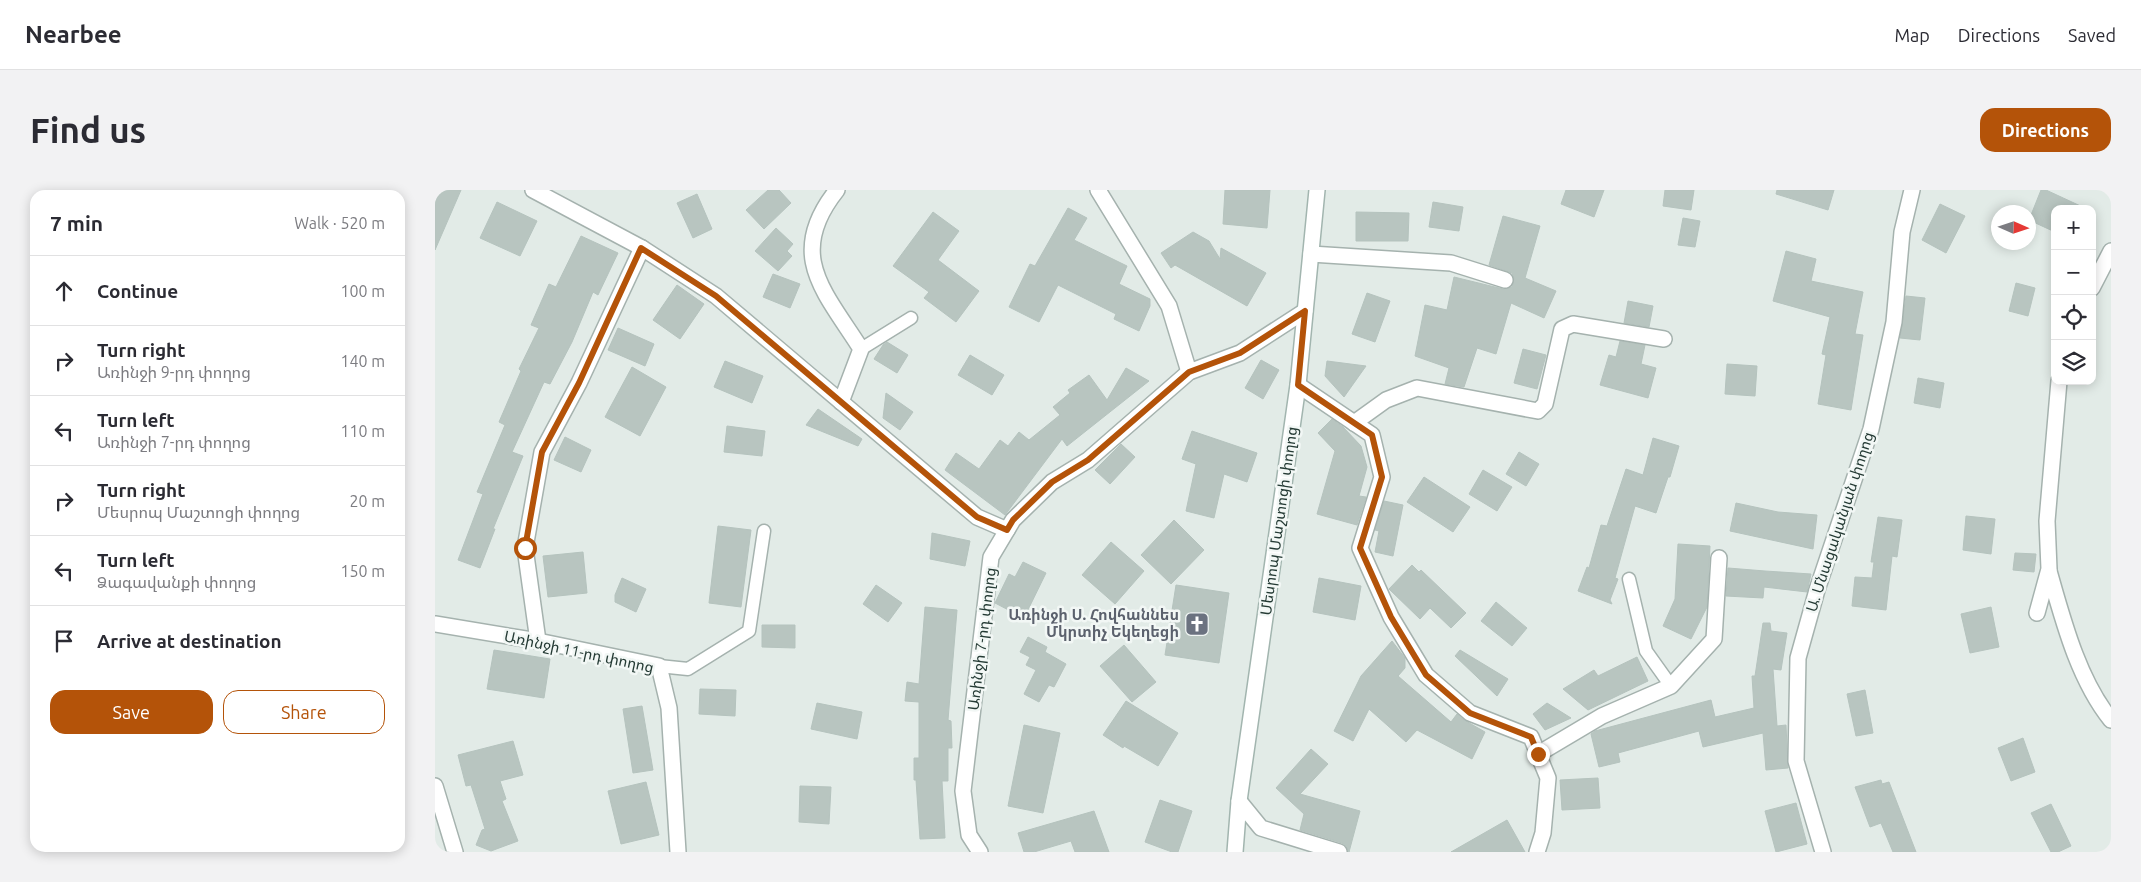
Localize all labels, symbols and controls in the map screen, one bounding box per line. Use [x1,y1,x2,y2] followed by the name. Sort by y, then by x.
[25,21,122,48] text: Nearbee
[1894,25,1930,45] text: Map
[1958,25,2040,45] text: Directions
[2068,25,2116,45] text: Saved
[1980,108,2111,152] button: Directions
[30,110,146,150] text: Find us
[1991,205,2036,250] north arrow
[2051,205,2096,385] map controls
[2051,205,2096,250] button: +
[50,211,103,235] text: 7 min
[294,214,385,232] text: Walk · 520 m
[2051,250,2096,295] button: −
[50,277,78,305] icon: ahead
[97,280,178,302] text: Continue
[340,282,385,300] text: 100 m
[2051,295,2096,340] button: locate
[97,339,185,361] text: Turn right
[2051,340,2096,385] button: layers
[50,347,78,375] icon: right
[340,352,385,370] text: 140 m
[97,363,251,381] text: Առինջի 9-րդ փողոց
[97,409,175,431] text: Turn left
[50,417,78,445] icon: left
[340,422,385,440] text: 110 m
[1257,425,1301,617] street label: Մեսրոպ Մաշտոցի փողոց
[1802,430,1878,614] street label: Ա. Մնացականյան փողոց
[97,433,251,451] text: Առինջի 7-րդ փողոց
[97,479,185,501] text: Turn right
[50,487,78,515] icon: right
[349,492,385,510] text: 20 m
[97,503,300,521] text: Մեսրոպ Մաշտոցի փողոց
[514,537,537,560] route start
[97,549,175,571] text: Turn left
[50,557,78,585] icon: left
[340,562,385,580] text: 150 m
[964,566,1000,712] street label: Առինջի 7-րդ փողոց
[97,573,256,591] text: Ձագավանքի փողոց
[1008,606,1179,641] place label: Առինջի Ս. Հովհաննես Մկրտիչ Եկեղեցի
[1184,611,1210,637] church icon: Առինջի Ս. Հովհաննես Մկրտիչ Եկեղեցի
[50,627,78,655] icon: arrive
[503,627,655,677] street label: Առինջի 11-րդ փողոց
[97,630,282,652] text: Arrive at destination
[50,690,213,734] button: Save
[223,690,385,734] button: Share
[1527,743,1550,766] route end

